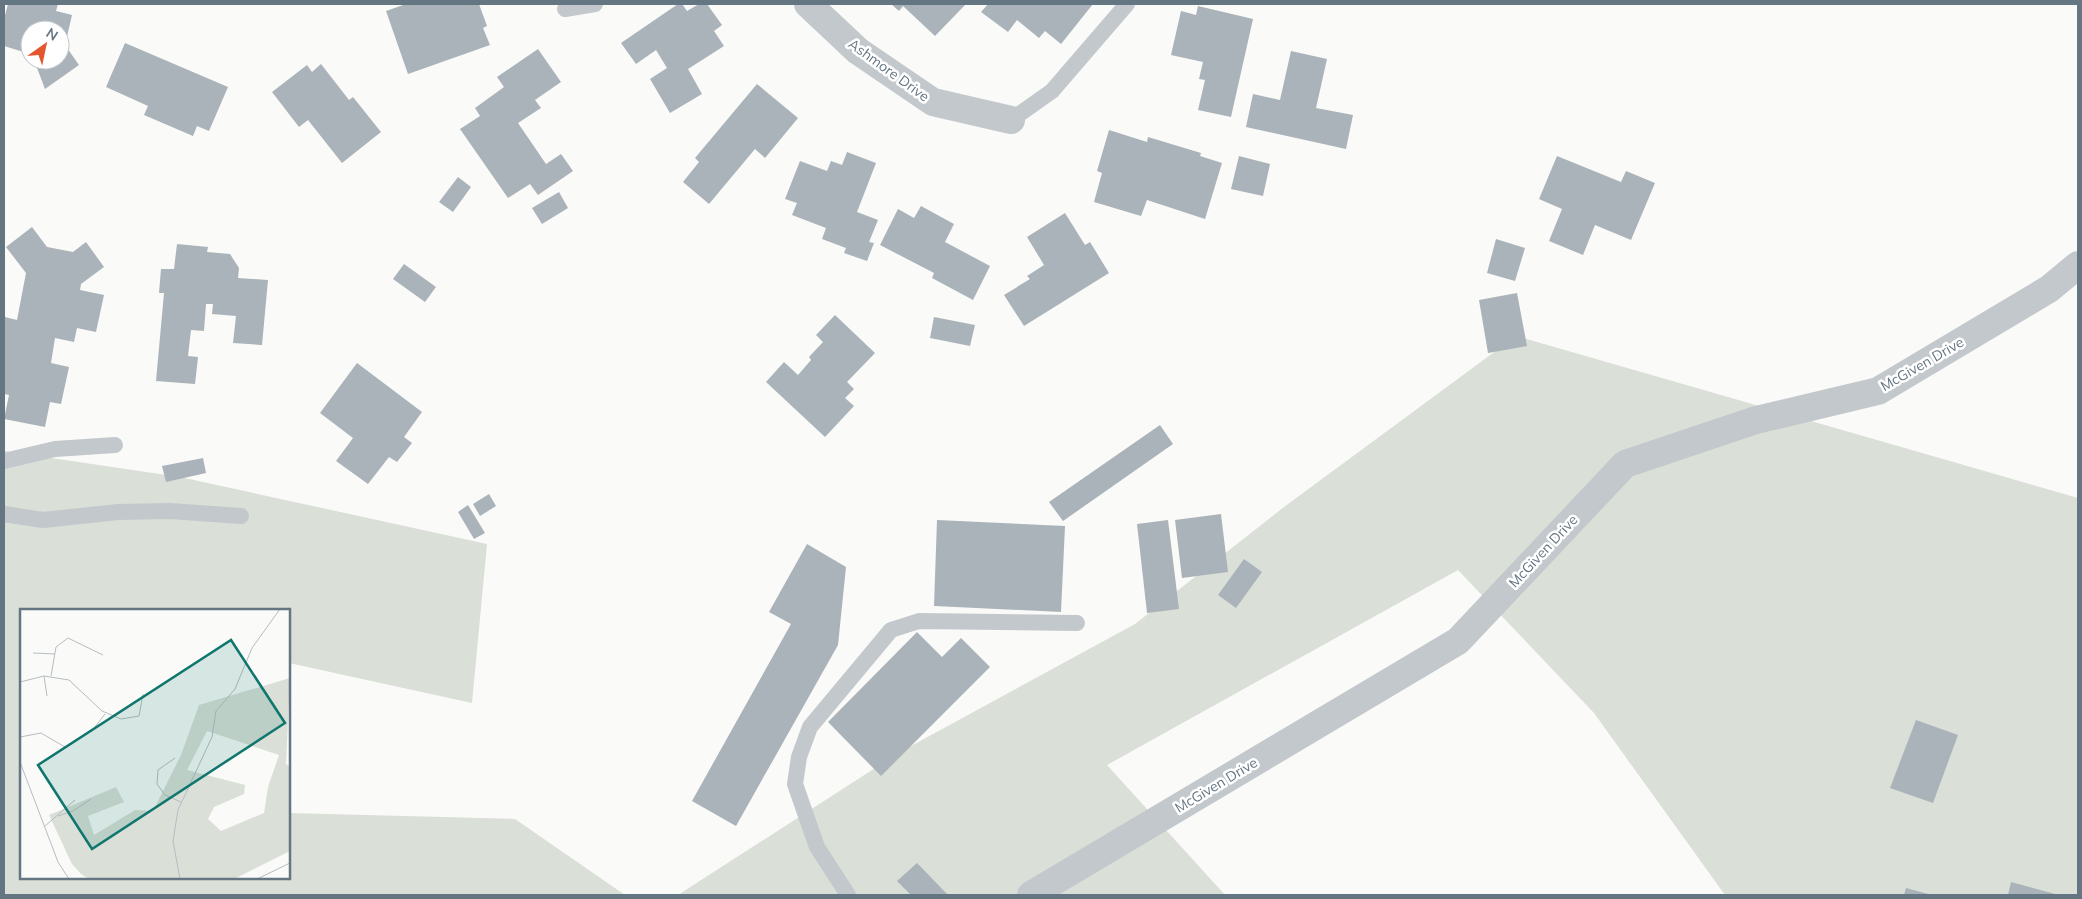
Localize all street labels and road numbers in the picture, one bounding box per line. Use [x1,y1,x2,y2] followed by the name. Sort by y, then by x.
[845,35,933,105] street label: Ashmore Drive
[1877,333,1967,395] street label: McGiven Drive
[1505,511,1581,591] street label: McGiven Drive
[1171,753,1261,817] street label: McGiven Drive

